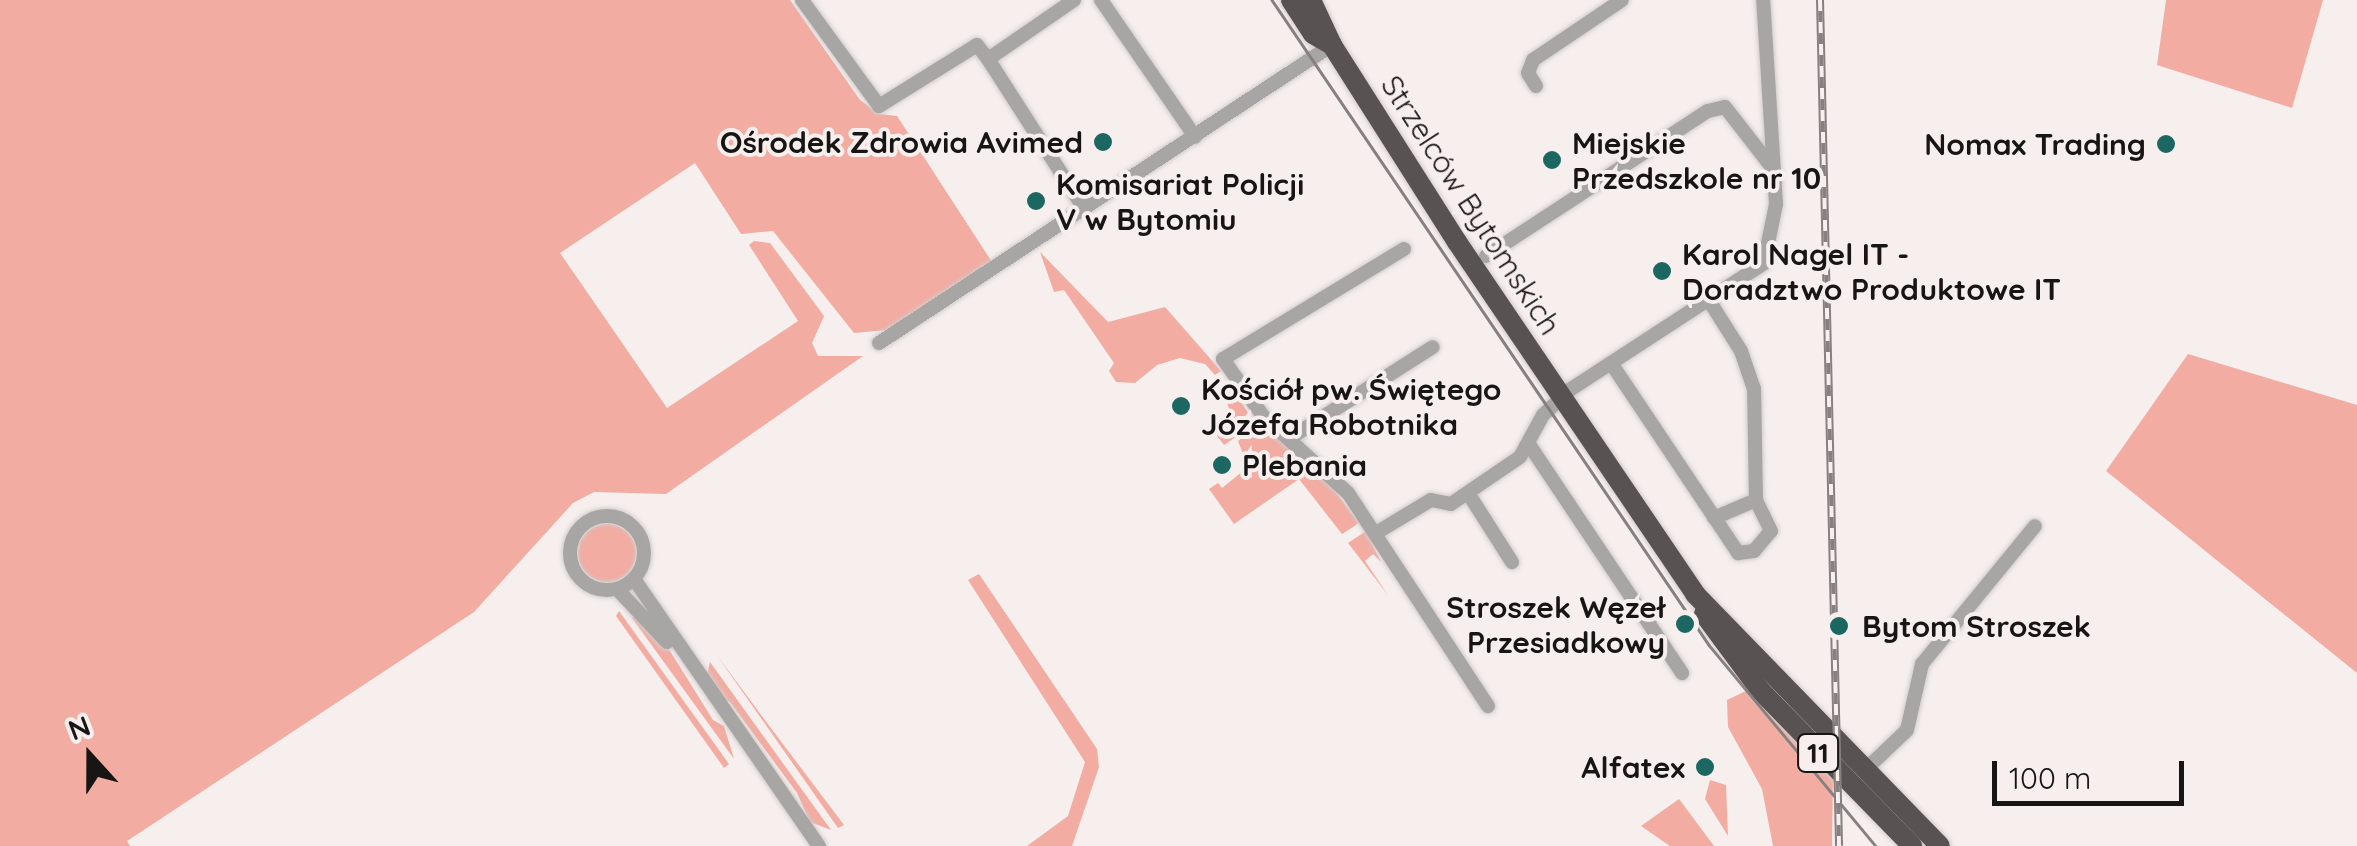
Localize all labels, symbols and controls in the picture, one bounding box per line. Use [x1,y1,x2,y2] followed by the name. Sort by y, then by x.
[1374,69,1568,341] street label: Strzelców Bytomskich
[720,124,1083,160] place label: Ośrodek Zdrowia Avimed
[1572,125,1821,196] place label: Miejskie Przedszkole nr 10
[1924,126,2146,162] place label: Nomax Trading
[1092,131,1114,153] marker: Ośrodek Zdrowia Avimed
[2155,133,2177,155] marker: Nomax Trading
[1541,149,1563,171] marker: Miejskie Przedszkole nr 10
[1056,166,1304,236] place label: Komisariat Policji V w Bytomiu
[1025,190,1047,212] marker: Komisariat Policji V w Bytomiu
[1682,236,2061,306] place label: Karol Nagel IT - Doradztwo Produktowe IT
[1651,260,1673,282] marker: Karol Nagel IT - Doradztwo Produktowe IT
[1201,371,1502,442] place label: Kościół pw. Świętego Józefa Robotnika
[1170,395,1192,417] marker: Kościół pw. Świętego Józefa Robotnika
[1242,447,1367,483] place label: Plebania
[1211,454,1233,476] marker: Plebania
[1446,589,1665,660] place label: Stroszek Węzeł Przesiadkowy
[1862,608,2091,644] place label: Bytom Stroszek
[1674,613,1696,635] marker: Stroszek Węzeł Przesiadkowy
[1826,613,1852,639] marker: Bytom Stroszek
[40,706,140,806] north arrow
[63,707,95,748] text: N
[1796,730,1840,776] road number: 11
[1997,741,2190,803] scale bar
[1581,749,1685,785] place label: Alfatex
[1694,756,1716,778] marker: Alfatex
[2009,759,2091,797] text: 100 m

